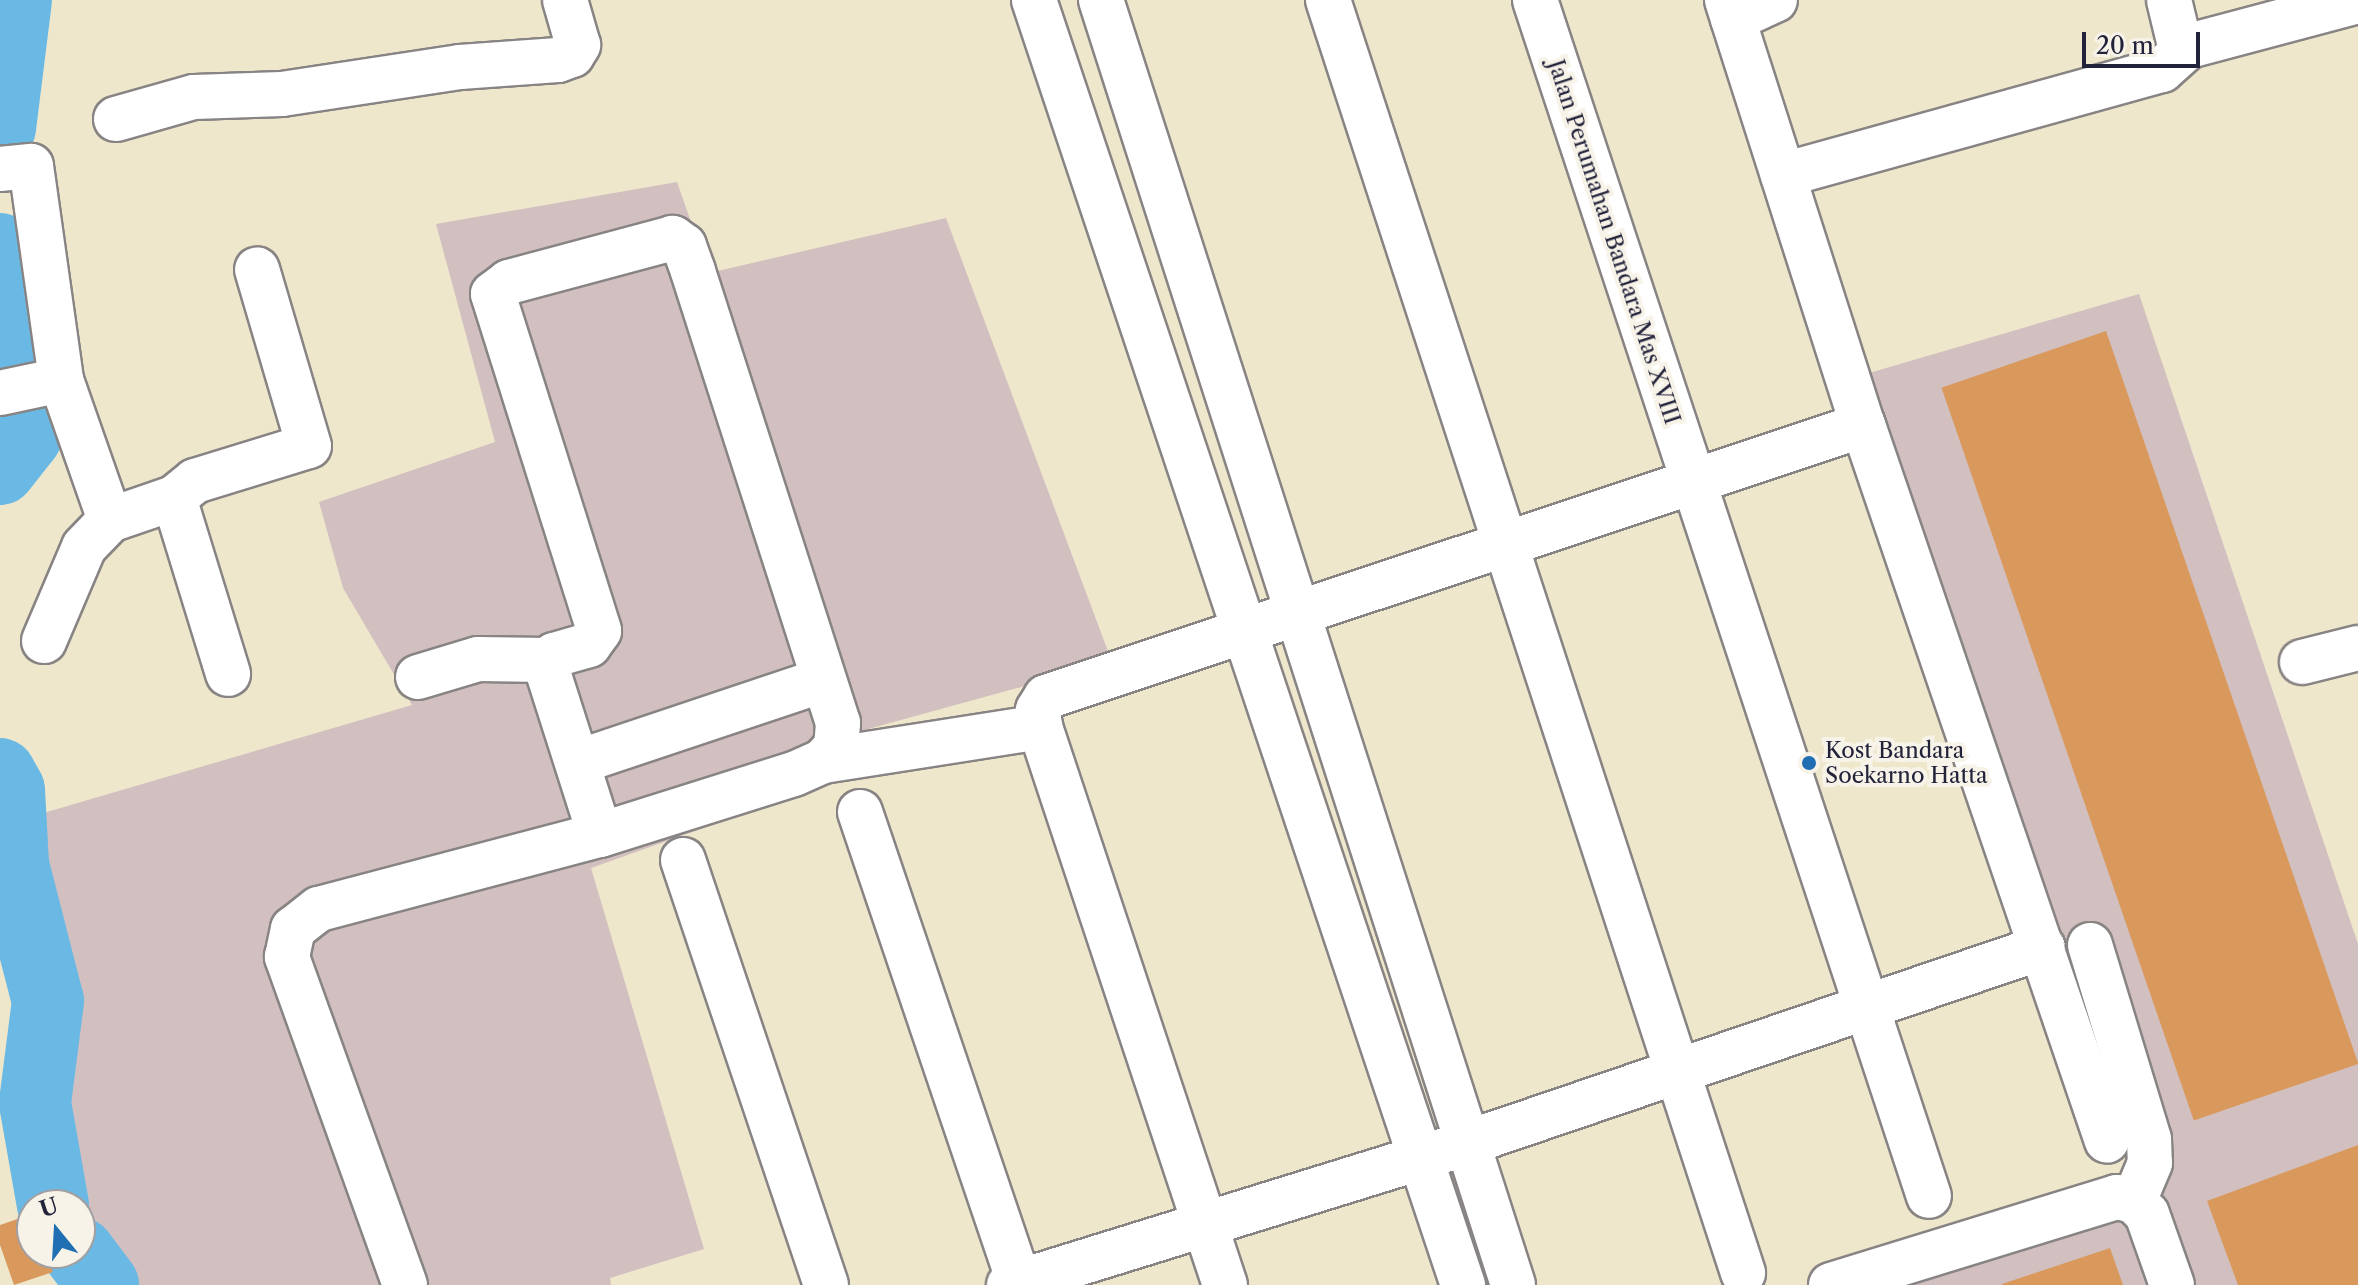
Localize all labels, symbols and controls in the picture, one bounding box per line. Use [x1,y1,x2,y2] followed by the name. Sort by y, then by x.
[2086,16,2204,66] scale bar
[2096,31,2154,60] text: 20 m
[1542,56,1686,428] street label: Jalan Perumahan Bandara Mas XVIII
[1825,737,1988,788] place label: Kost Bandara Soekarno Hatta
[1800,754,1818,772] marker: Kost Bandara Soekarno Hatta
[16,1189,96,1269] north arrow
[36,1192,62,1223] text: U

